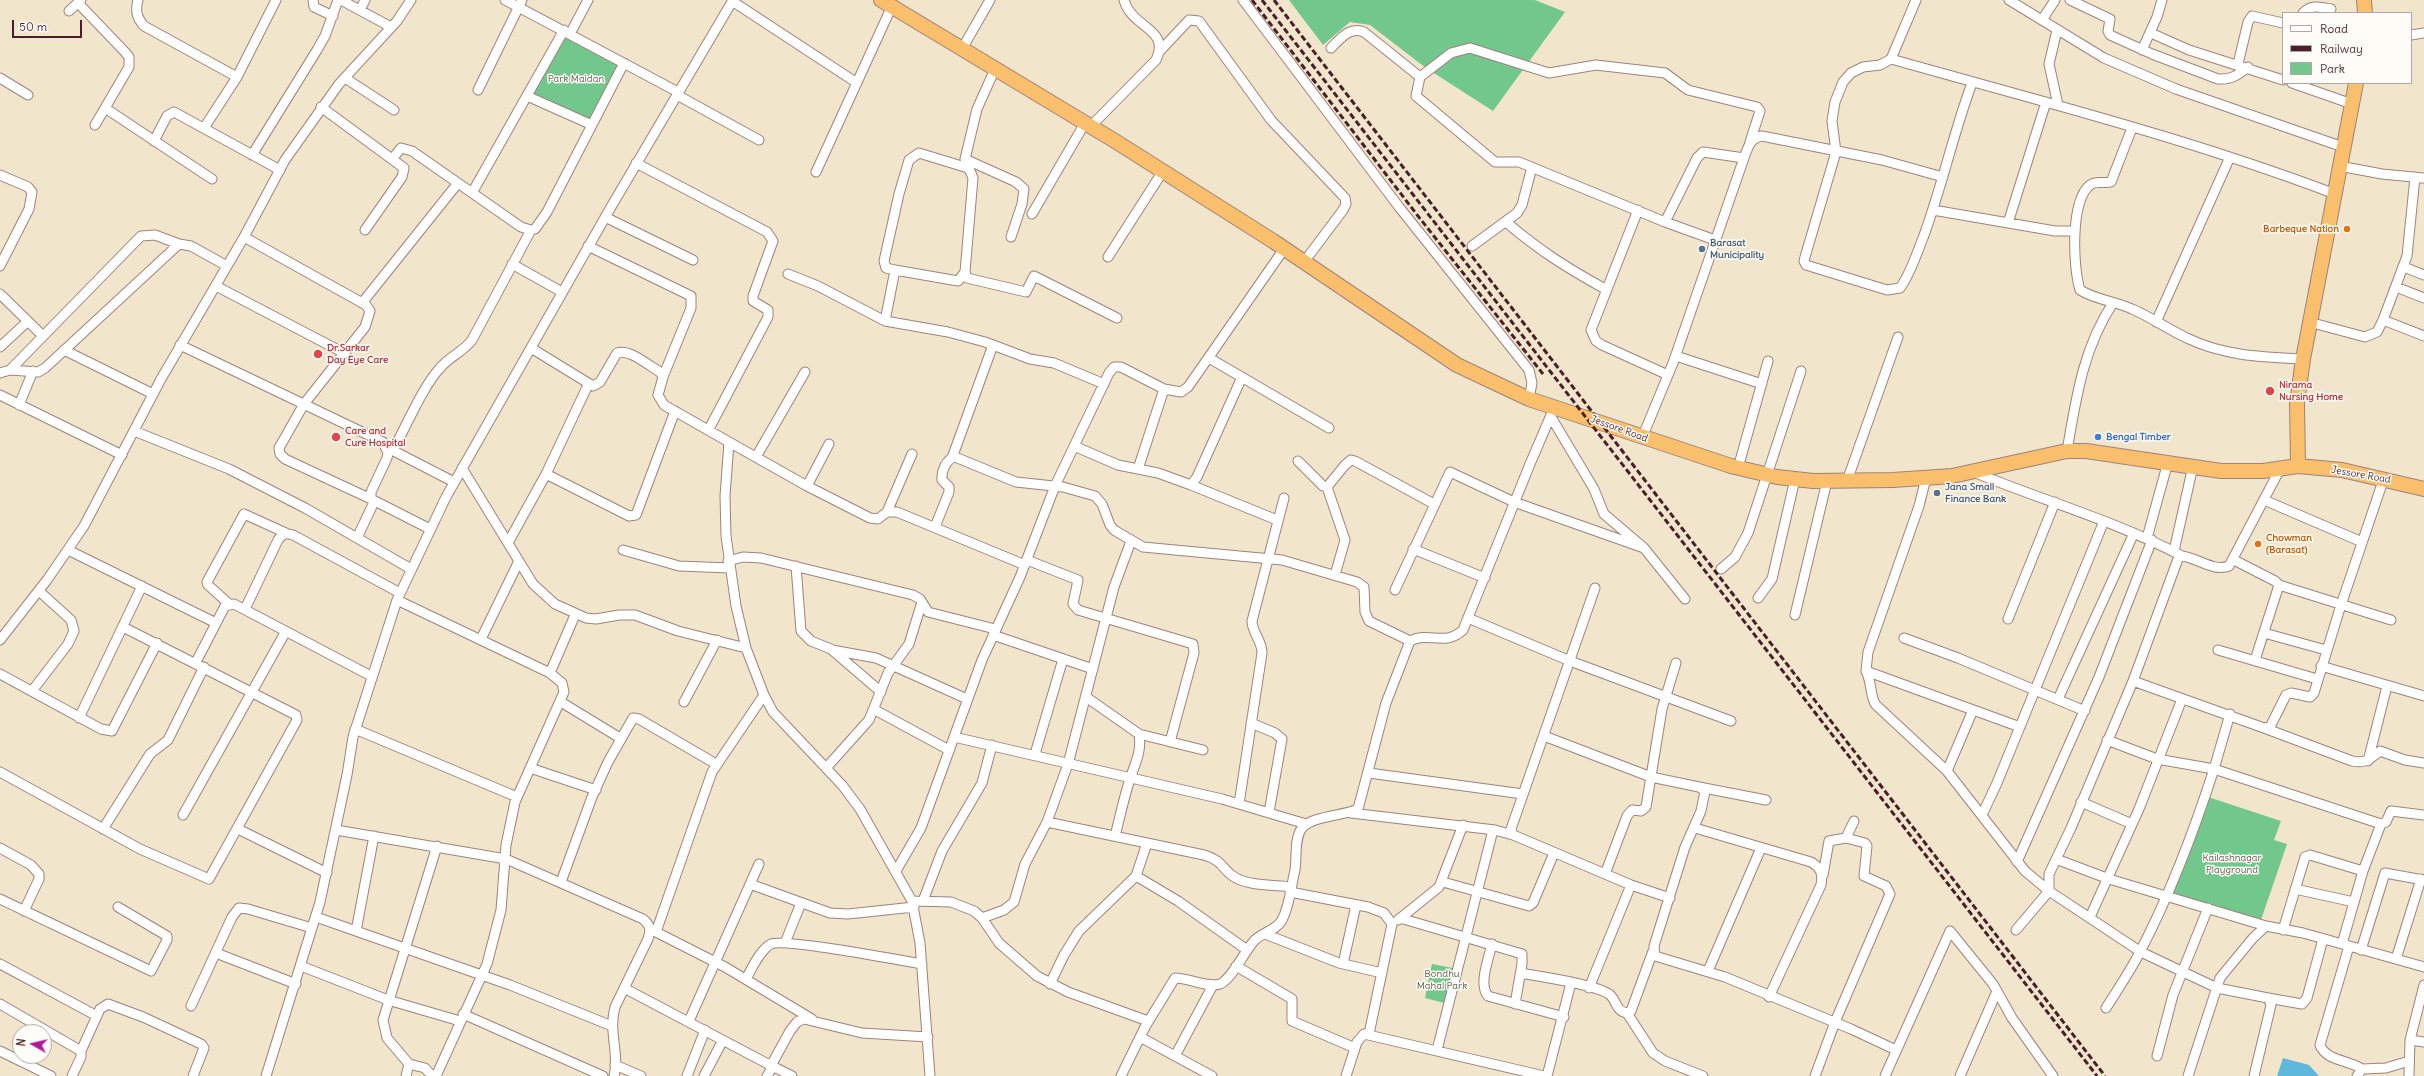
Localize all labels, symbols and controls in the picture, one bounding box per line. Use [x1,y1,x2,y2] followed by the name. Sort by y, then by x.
[14,12,84,38] scale bar
[2282,12,2412,84] legend
[19,19,47,34] text: 50 m
[2320,21,2348,36] text: Road
[2320,41,2363,56] text: Railway
[2320,61,2345,76] text: Park
[548,73,604,85] park label: Park Maidan
[2263,223,2339,235] place label: Barbeque Nation
[2342,224,2352,234] marker: Barbeque Nation
[1710,237,1764,260] place label: Barasat Municipality
[1697,244,1707,254] marker: Barasat Municipality
[327,342,388,366] place label: Dr.Sarkar Day Eye Care
[312,348,324,360] marker: Dr.Sarkar Day Eye Care
[2279,379,2343,402] place label: Nirama Nursing Home
[2264,385,2276,397] marker: Nirama Nursing Home
[1589,413,1649,445] street label: Jessore Road
[345,425,405,448] place label: Care and Cure Hospital
[330,431,342,443] marker: Care and Cure Hospital
[2106,431,2171,443] place label: Bengal Timber
[2093,432,2103,442] marker: Bengal Timber
[2330,464,2392,486] street label: Jessore Road
[1945,481,2006,504] place label: Jana Small Finance Bank
[1932,488,1942,498] marker: Jana Small Finance Bank
[2266,532,2312,556] place label: Chowman (Barasat)
[2253,539,2263,549] marker: Chowman (Barasat)
[2202,852,2262,876] park label: Kailashnagar Playground
[1417,968,1467,992] park label: Bondhu Mahal Park
[12,1024,52,1064] north arrow
[14,1038,29,1047] text: N

